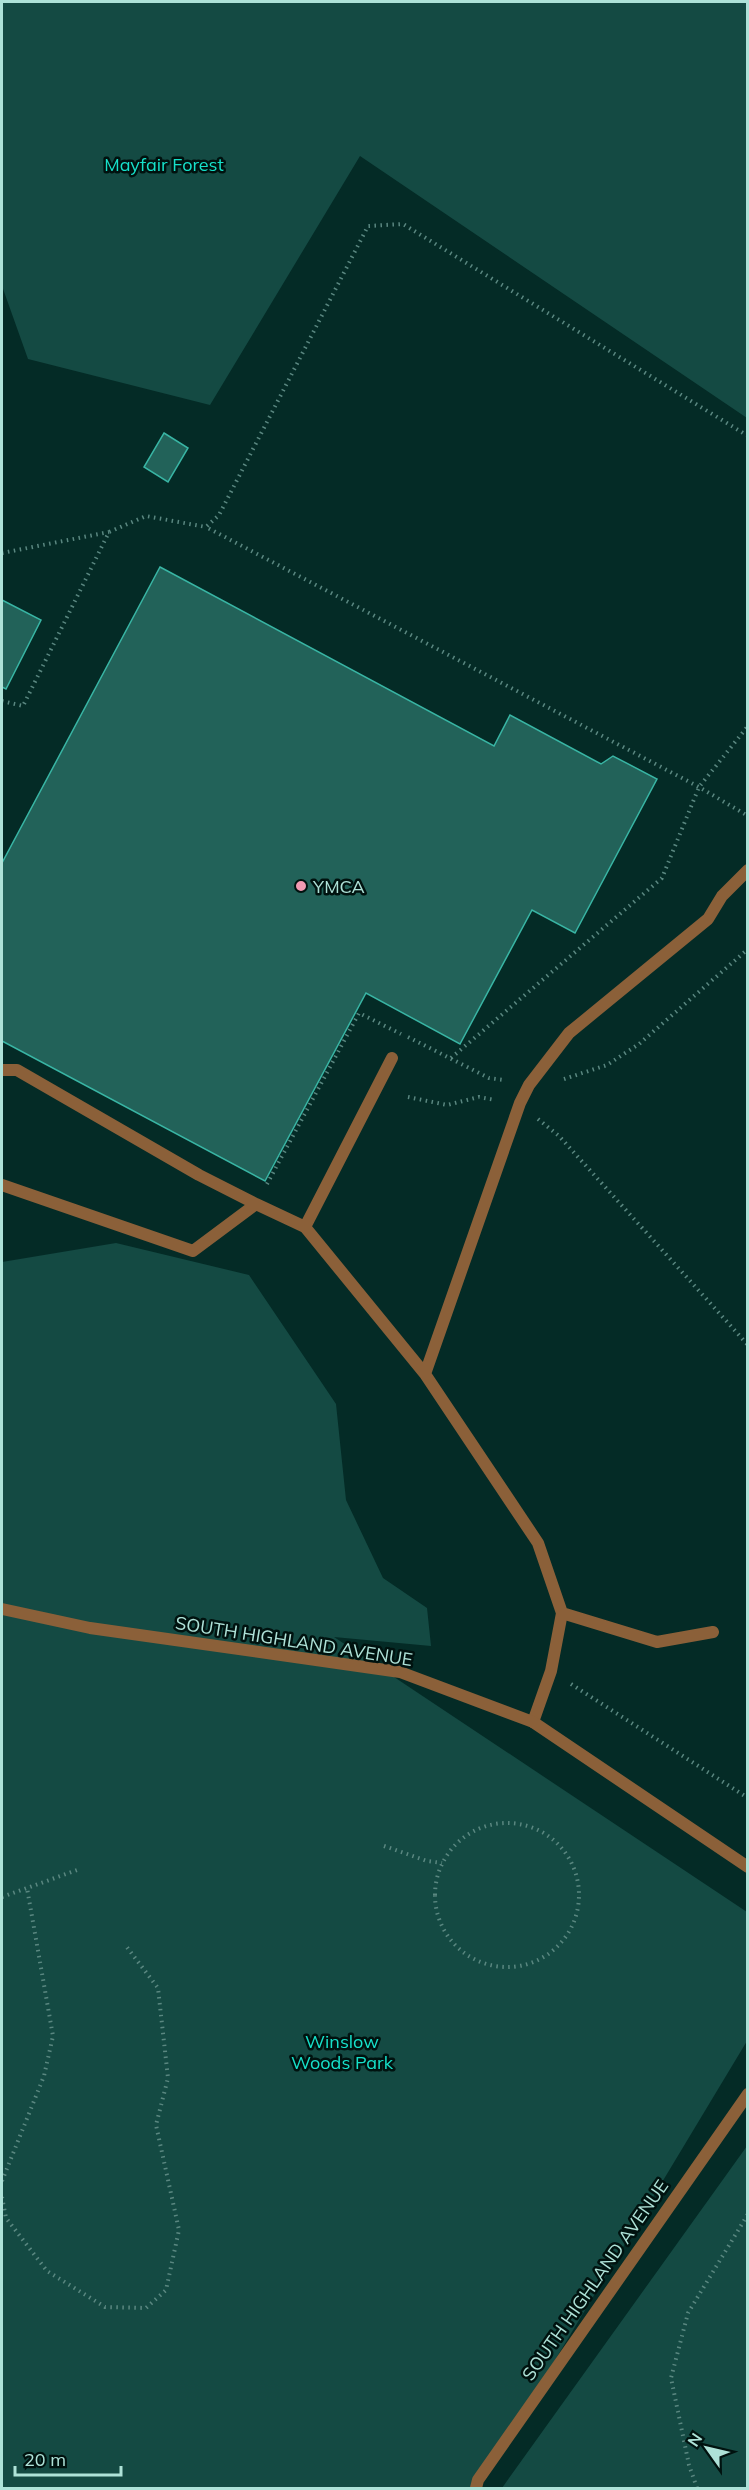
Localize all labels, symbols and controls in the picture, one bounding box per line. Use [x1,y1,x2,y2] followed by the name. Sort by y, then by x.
[104,153,224,176] park label: Mayfair Forest
[312,875,365,898] place label: YMCA
[294,879,308,893] marker: YMCA
[174,1611,414,1671] street label: SOUTH HIGHLAND AVENUE
[291,2030,394,2074] park label: Winslow Woods Park
[517,2175,673,2385] street label: SOUTH HIGHLAND AVENUE
[677,2418,737,2478] north arrow
[683,2429,706,2450] text: N
[15,2439,122,2477] scale bar
[24,2448,66,2471] text: 20 m

